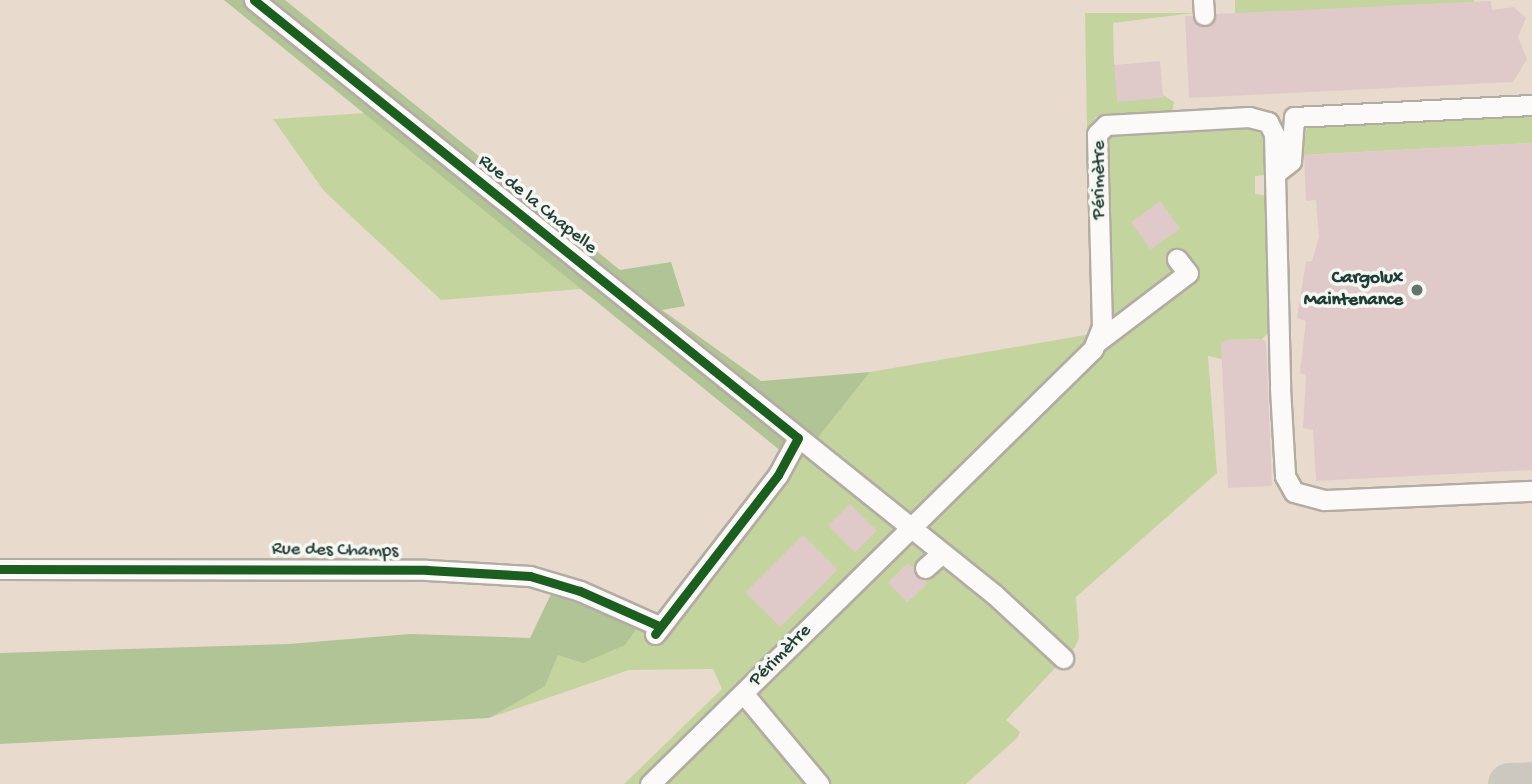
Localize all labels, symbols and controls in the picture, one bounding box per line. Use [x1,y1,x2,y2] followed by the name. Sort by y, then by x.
[1089,141,1111,219] street label: Périmètre
[473,150,601,260] street label: Rue de la Chapelle
[1304,268,1403,312] place label: Cargolux Maintenance
[1409,282,1425,298] marker: Cargolux Maintenance
[272,538,398,564] street label: Rue des Champs
[745,620,817,692] street label: Périmètre

